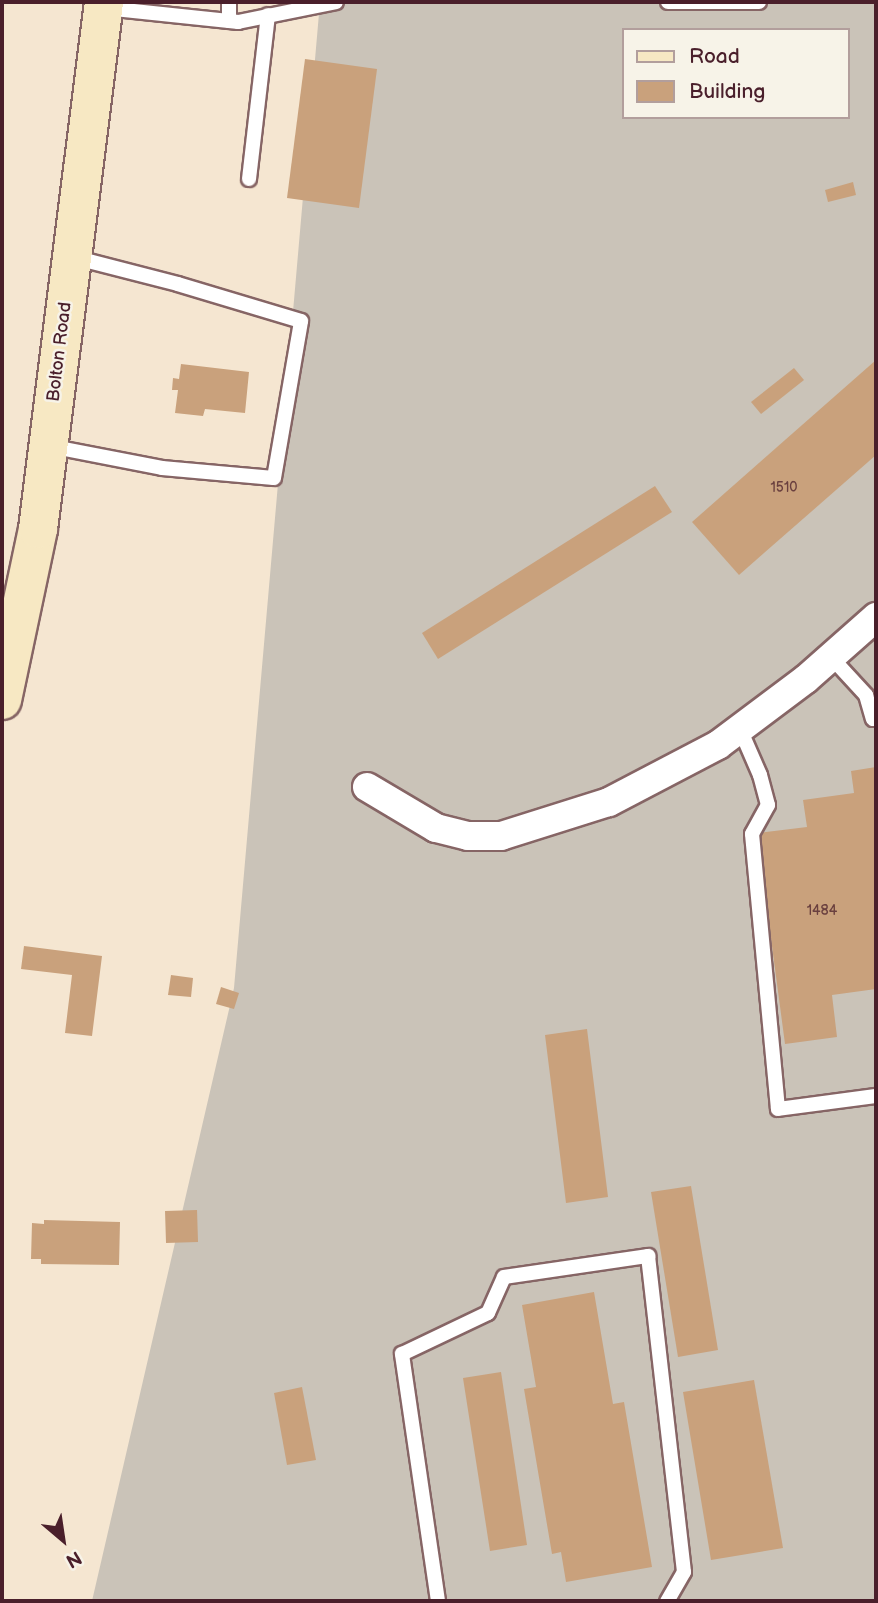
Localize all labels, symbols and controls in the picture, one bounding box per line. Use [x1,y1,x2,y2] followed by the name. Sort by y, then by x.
[622,28,850,119] legend
[689,44,740,69] text: Road
[689,79,765,104] text: Building
[43,301,77,403] street label: Bolton Road
[770,480,798,496] house number: 1510
[807,903,837,919] house number: 1484
[28,1505,98,1575] north arrow
[62,1545,85,1572] text: N

